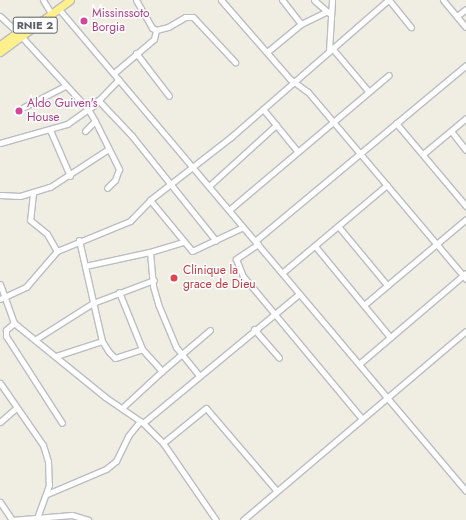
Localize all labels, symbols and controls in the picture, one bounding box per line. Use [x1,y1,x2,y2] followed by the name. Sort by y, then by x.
[92,7,150,35] place label: Missinssoto Borgia
[12,16,58,34] road number: RNIE 2
[79,16,89,26] marker: Missinssoto Borgia
[27,97,98,125] place label: Aldo Guiven's House
[14,106,24,116] marker: Aldo Guiven's House
[183,264,256,292] place label: Clinique la grace de Dieu
[168,272,180,284] marker: Clinique la grace de Dieu

